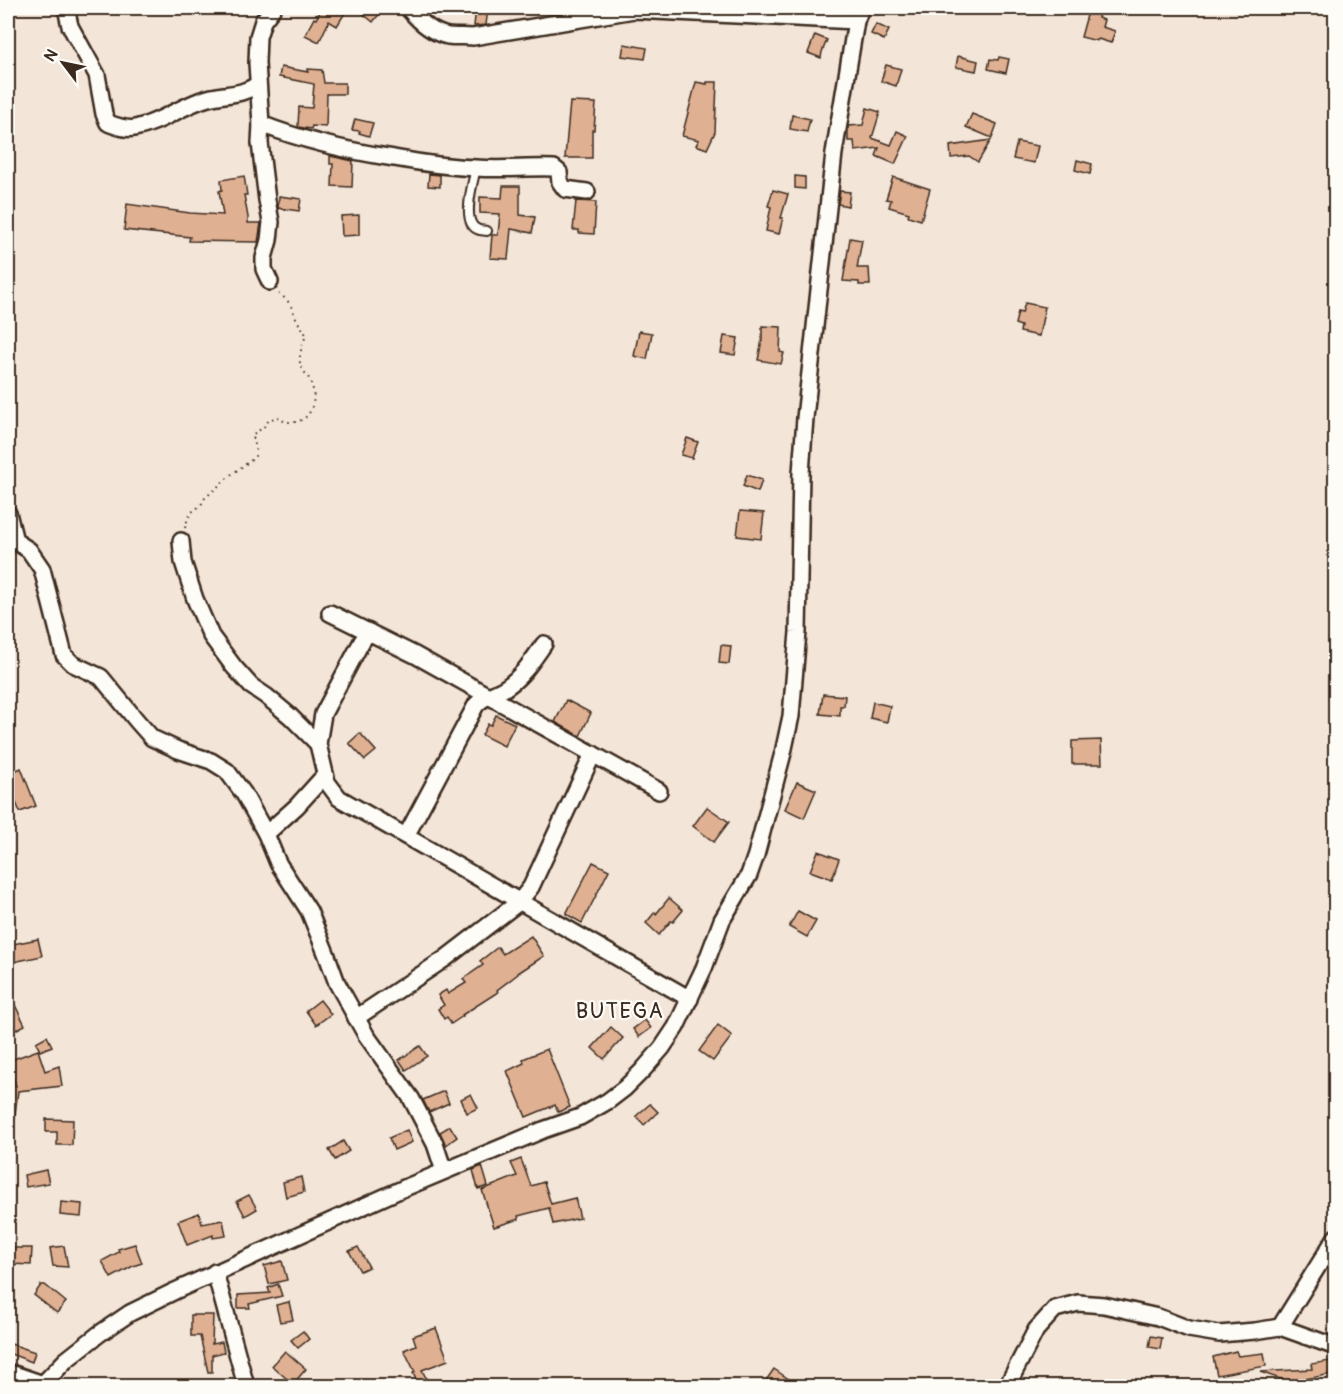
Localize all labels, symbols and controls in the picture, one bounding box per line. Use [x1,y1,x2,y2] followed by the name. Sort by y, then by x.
[33,33,93,93] north arrow
[40,46,63,65] text: N
[576,997,664,1025] district label: BUTEGA

